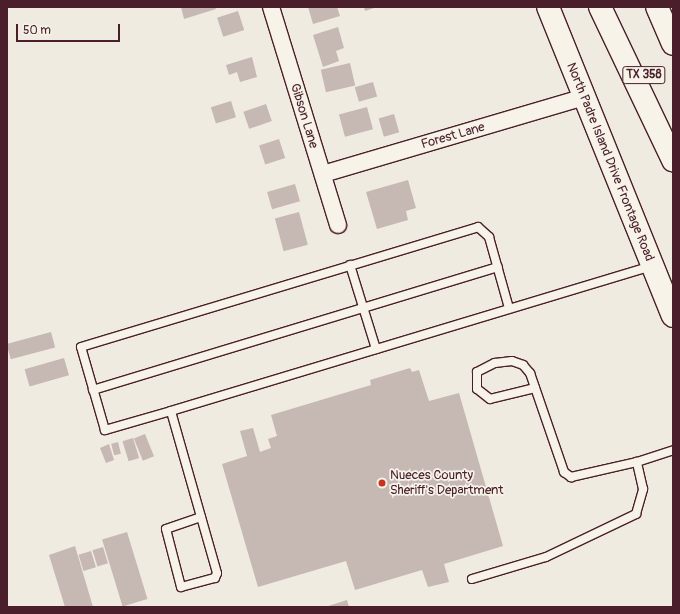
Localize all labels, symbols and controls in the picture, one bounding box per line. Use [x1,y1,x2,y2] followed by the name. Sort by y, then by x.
[18,16,122,42] scale bar
[23,23,51,38] text: 50 m
[563,60,657,264] street label: North Padre Island Drive Frontage Road
[622,65,666,85] road number: TX 358
[287,82,321,150] street label: Gibson Lane
[419,119,487,153] street label: Forest Lane
[390,468,504,499] place label: Nueces County Sheriff's Department
[377,478,387,488] marker: Nueces County Sheriff's Department

